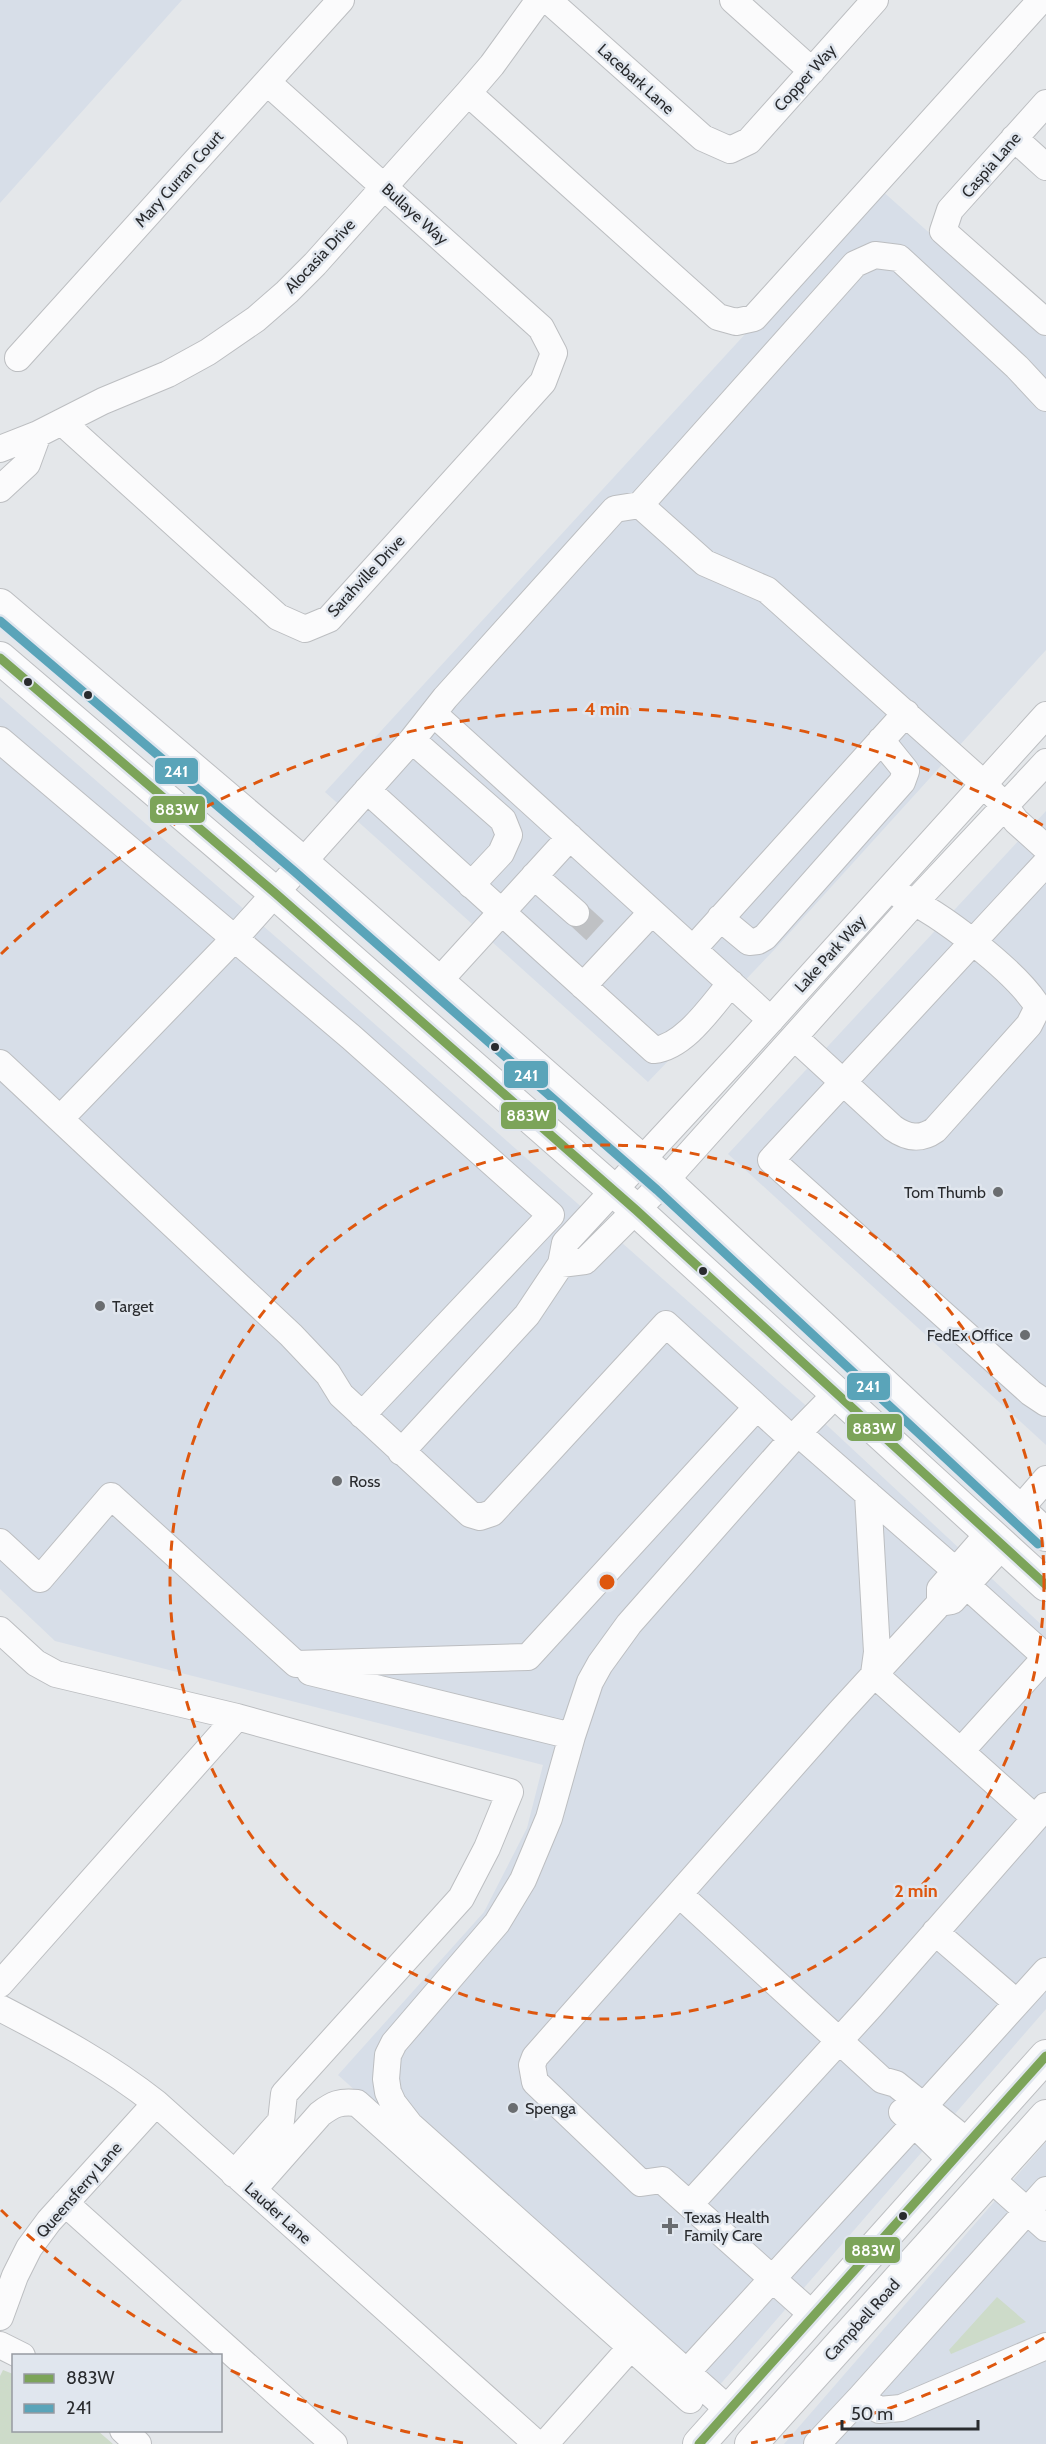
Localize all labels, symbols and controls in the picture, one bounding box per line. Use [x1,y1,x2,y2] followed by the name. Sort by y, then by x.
[594,40,678,118] street label: Lacebark Lane
[770,41,840,115] street label: Copper Way
[131,127,228,231] street label: Mary Curran Court
[957,128,1025,202] street label: Caspia Lane
[378,179,452,249] street label: Bullaye Way
[281,215,359,297] street label: Alocasia Drive
[323,531,409,621] street label: Sarahville Drive
[22,676,34,688] unlabelled marker
[82,689,94,701] unlabelled marker
[584,698,630,720] text: 4 min
[154,757,199,785] line badge: 241
[164,762,188,781] text: 241
[149,795,206,824] line badge: 883W
[155,800,199,819] text: 883W
[791,912,869,996] street label: Lake Park Way
[489,1041,501,1053] unlabelled marker
[503,1060,549,1089] line badge: 241
[514,1066,538,1085] text: 241
[500,1101,557,1130] line badge: 883W
[506,1106,550,1125] text: 883W
[904,1183,986,1202] place label: Tom Thumb
[991,1185,1005,1199] marker: Tom Thumb
[697,1265,709,1277] unlabelled marker
[112,1297,154,1316] place label: Target
[93,1299,107,1313] marker: Target
[927,1326,1013,1345] place label: FedEx Office
[1018,1328,1032,1342] marker: FedEx Office
[846,1372,891,1401] line badge: 241
[856,1377,880,1396] text: 241
[846,1413,903,1442] line badge: 883W
[852,1419,896,1438] text: 883W
[349,1472,381,1491] place label: Ross
[330,1474,344,1488] marker: Ross
[597,1572,617,1592] centre of rings
[894,1880,938,1902] text: 2 min
[525,2099,576,2118] place label: Spenga
[506,2101,520,2115] marker: Spenga
[32,2138,126,2242] street label: Queensferry Lane
[241,2178,315,2248] street label: Lauder Lane
[684,2208,770,2245] place label: Texas Health Family Care
[897,2210,909,2222] unlabelled marker
[661,2217,679,2235] marker: Texas Health Family Care
[844,2236,901,2264] line badge: 883W
[851,2241,895,2260] text: 883W
[820,2275,904,2365] street label: Campbell Road
[12,2354,222,2432] legend
[66,2367,115,2389] text: 883W
[842,2393,978,2431] scale bar
[66,2397,92,2419] text: 241
[851,2403,893,2425] text: 50 m

